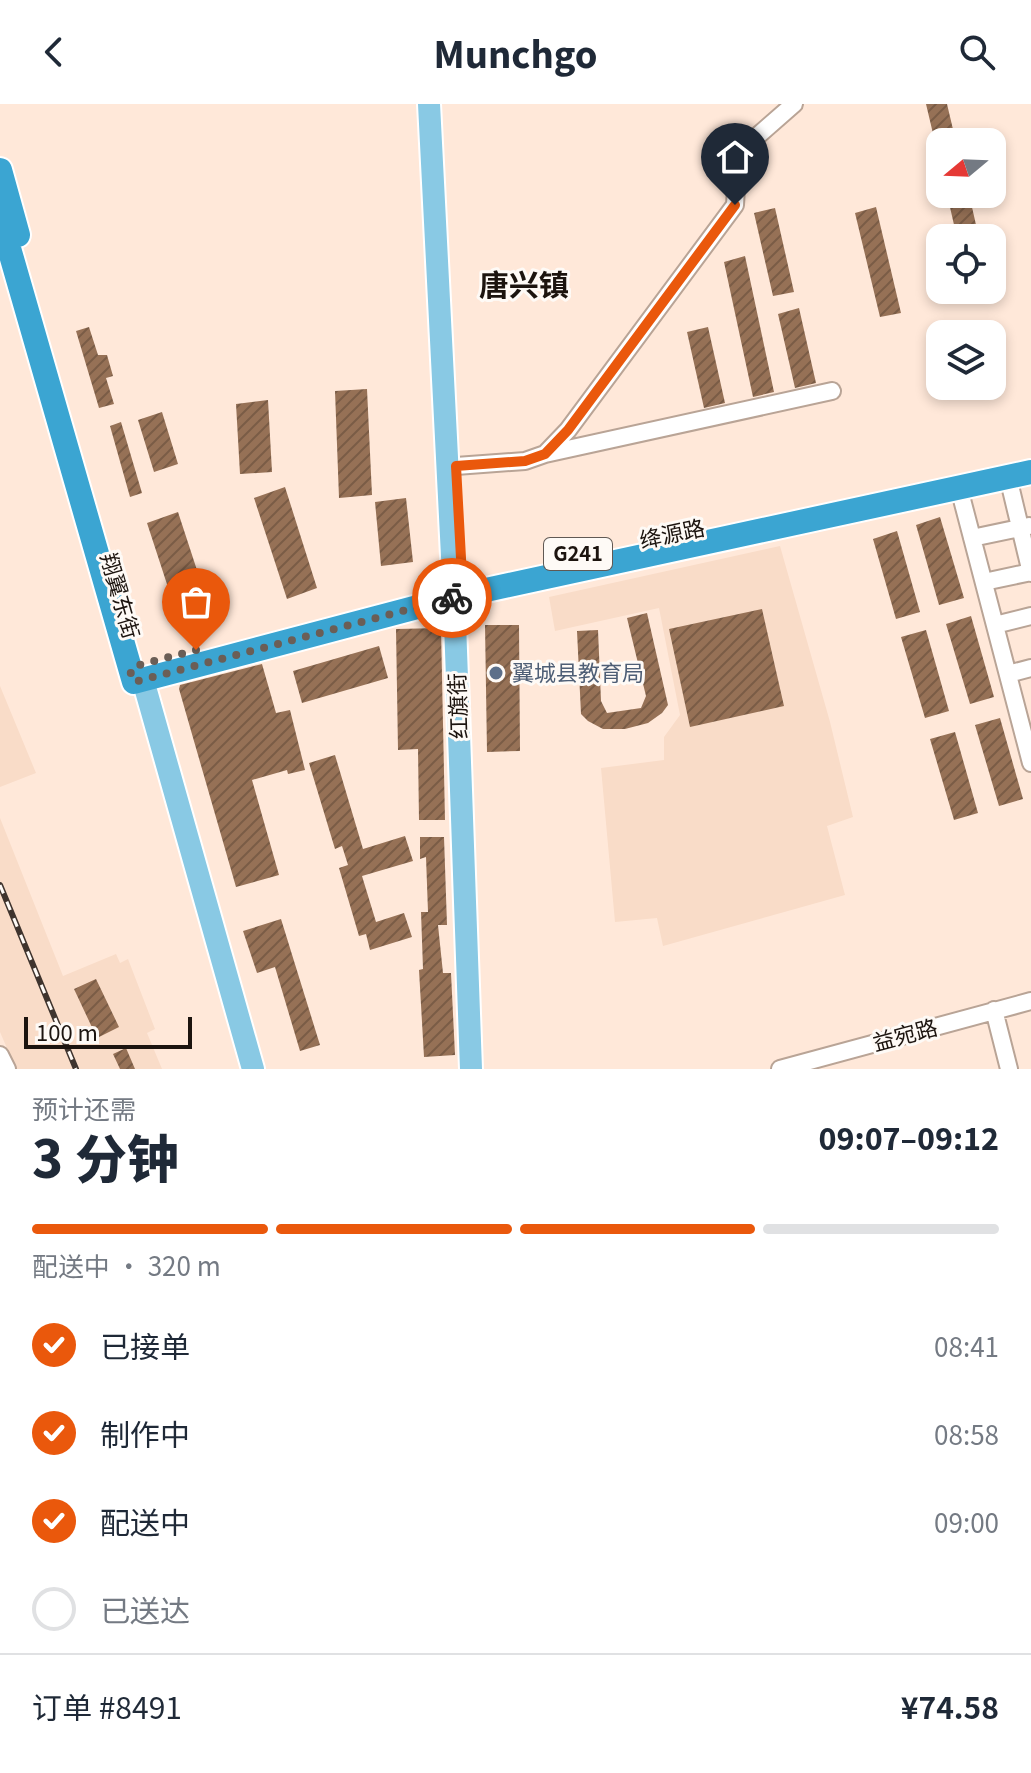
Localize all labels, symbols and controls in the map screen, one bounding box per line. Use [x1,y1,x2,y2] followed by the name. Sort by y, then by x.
[434,26,597,78] text: Munchgo
[32,30,76,74] icon: back
[955,30,999,74] icon: search
[701,123,769,205] pin
[926,128,1006,208] north arrow
[926,128,1006,400] map controls
[713,135,757,179] icon: home
[926,224,1006,304] button: locate
[479,261,569,305] district label: 唐兴镇
[926,320,1006,400] button: layers
[636,510,707,555] street label: 绛源路
[544,538,612,570] road number: G241
[94,549,149,642] street label: 翔翼东街
[412,558,492,638] courier
[162,568,230,650] pin
[430,576,474,620] icon: bike
[174,580,218,624] icon: bag
[512,655,644,687] place label: 翼城县教育局
[487,664,505,682] marker: 翼城县教育局
[439,673,473,740] street label: 红旗街
[868,1009,941,1057] street label: 益宛路
[24,1013,192,1049] scale bar
[36,1015,98,1047] text: 100 m
[32,1089,136,1126] text: 预计还需
[819,1115,999,1159] text: 09:07–09:12
[32,1118,179,1193] text: 3 分钟
[32,1246,221,1283] text: 配送中 · 320 m
[32,1323,76,1367] icon: check
[100,1323,190,1367] text: 已接单
[934,1327,999,1364] text: 08:41
[32,1411,76,1455] icon: check
[100,1411,190,1455] text: 制作中
[934,1415,999,1452] text: 08:58
[32,1499,76,1543] icon: check
[100,1499,190,1543] text: 配送中
[934,1503,999,1540] text: 09:00
[100,1587,190,1631] text: 已送达
[32,1684,182,1728] text: 订单 #8491
[901,1684,999,1728] text: ¥74.58

